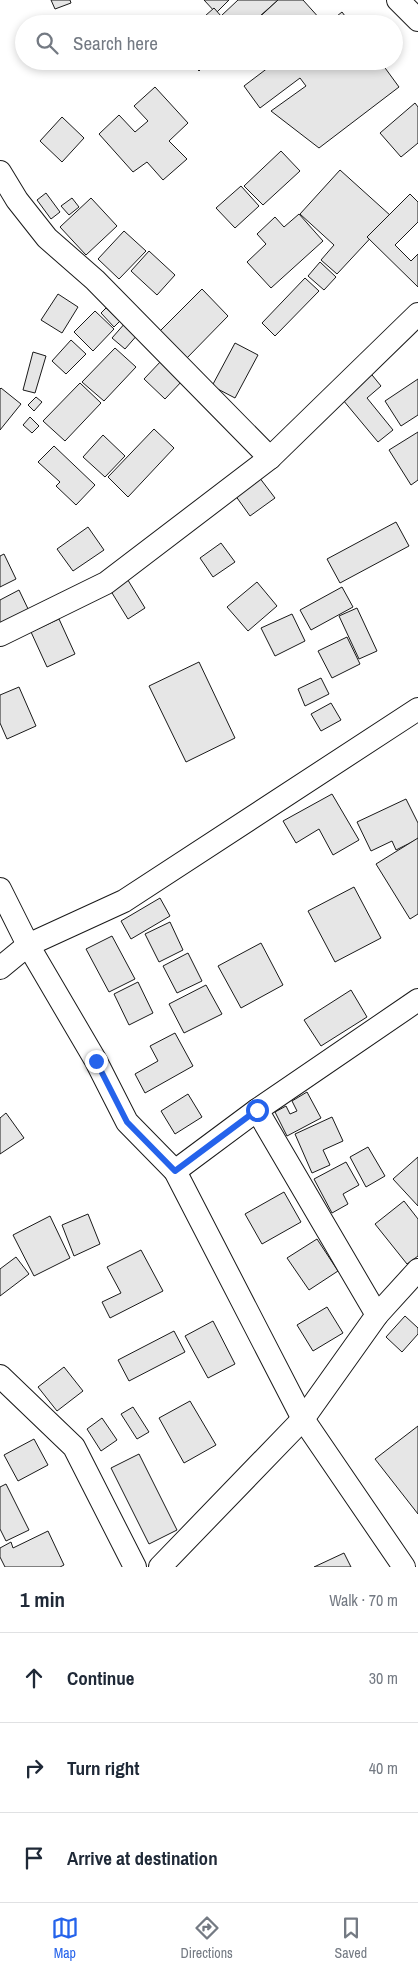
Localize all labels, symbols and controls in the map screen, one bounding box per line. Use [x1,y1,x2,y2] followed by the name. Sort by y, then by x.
[15,15,403,70] search box
[33,29,61,57] icon: search
[73,30,158,56] text: Search here
[85,1050,108,1073] route end
[246,1099,269,1122] route start
[20,1585,65,1614] text: 1 min
[329,1589,398,1611] text: Walk · 70 m
[20,1664,48,1692] icon: ahead
[67,1665,135,1691] text: Continue
[369,1667,398,1689] text: 30 m
[20,1754,48,1782] icon: right
[67,1755,139,1781] text: Turn right
[369,1757,398,1779] text: 40 m
[20,1844,48,1872] icon: arrive
[67,1845,218,1871] text: Arrive at destination
[51,1914,79,1962] tab: Map
[181,1914,233,1962] tab: Directions
[335,1914,367,1962] tab: Saved

